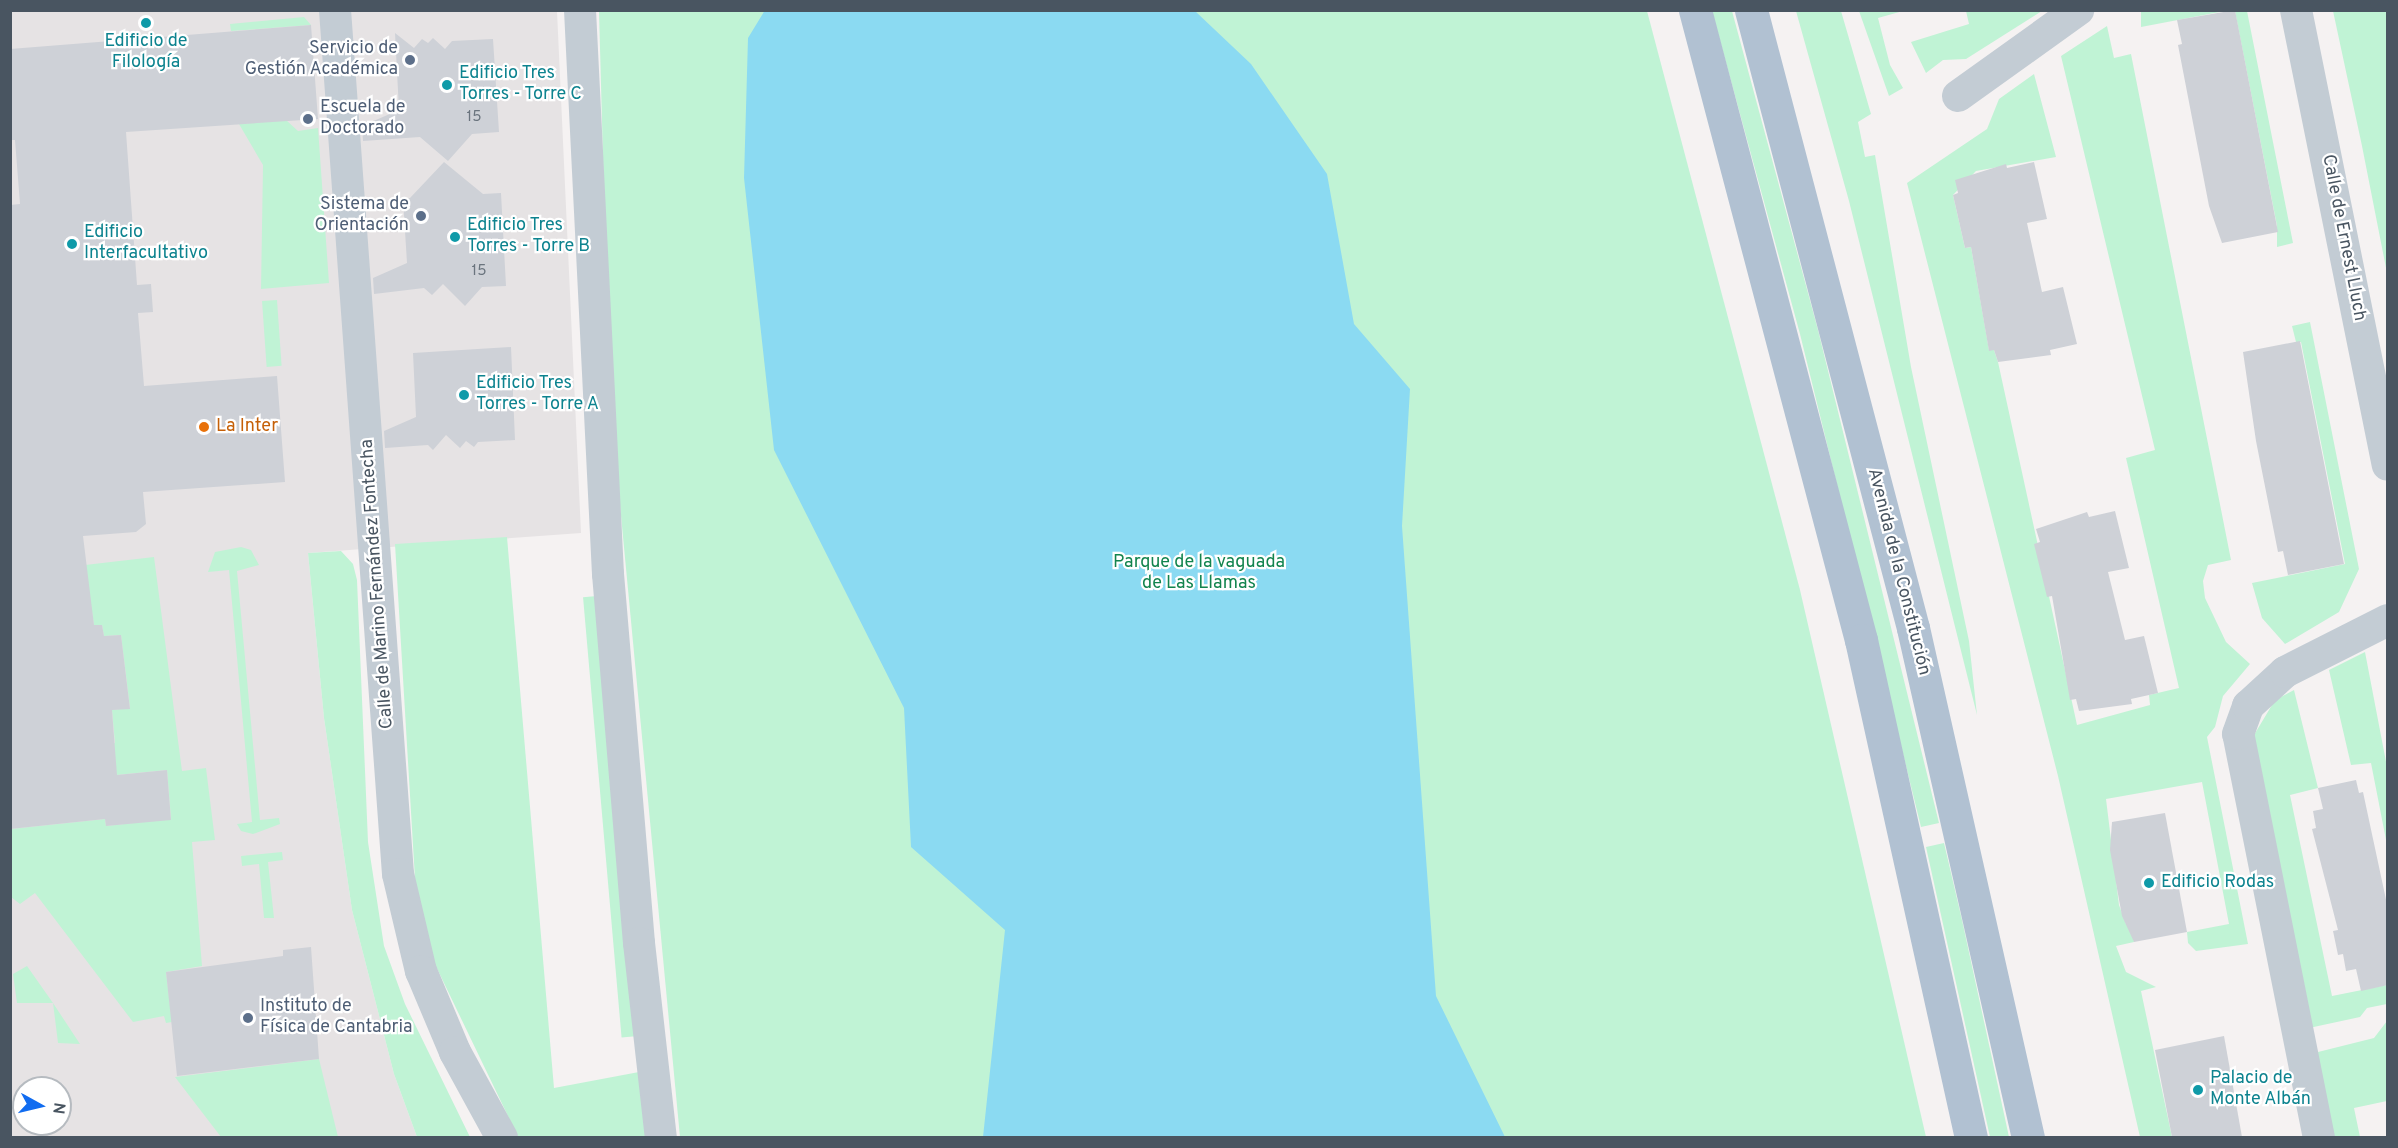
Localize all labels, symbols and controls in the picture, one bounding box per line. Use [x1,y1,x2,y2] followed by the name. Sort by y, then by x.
[139,16,153,30] marker: Edificio de Filología
[104,32,188,74] place label: Edificio de Filología
[244,39,398,82] place label: Servicio de Gestión Académica
[403,53,417,67] marker: Servicio de Gestión Académica
[459,64,583,106] place label: Edificio Tres Torres - Torre C
[440,78,454,92] marker: Edificio Tres Torres - Torre C
[320,98,405,140] place label: Escuela de Doctorado
[467,109,481,127] house number: 15
[301,112,315,126] marker: Escuela de Doctorado
[2316,153,2370,323] street label: Calle de Ernest Lluch
[314,195,409,238] place label: Sistema de Orientación
[414,209,428,223] marker: Sistema de Orientación
[467,216,591,258] place label: Edificio Tres Torres - Torre B
[84,223,208,266] place label: Edificio Interfacultativo
[448,230,462,244] marker: Edificio Tres Torres - Torre B
[65,237,79,251] marker: Edificio Interfacultativo
[472,263,486,281] house number: 15
[476,374,600,416] place label: Edificio Tres Torres - Torre A
[457,388,471,402] marker: Edificio Tres Torres - Torre A
[216,416,278,438] place label: La Inter
[197,420,211,434] marker: La Inter
[357,438,399,730] street label: Calle de Marino Fernández Fontecha
[1862,466,1934,678] street label: Avenida de la Constitución
[1113,553,1285,596] park label: Parque de la vaguada de Las Llamas
[2161,872,2274,894] place label: Edificio Rodas
[2142,876,2156,890] marker: Edificio Rodas
[260,997,413,1040] place label: Instituto de Física de Cantabria
[241,1011,255,1025] marker: Instituto de Física de Cantabria
[2210,1069,2312,1112] place label: Palacio de Monte Albán
[12,1076,72,1136] north arrow
[2191,1083,2205,1097] marker: Palacio de Monte Albán
[47,1101,69,1115] text: N

